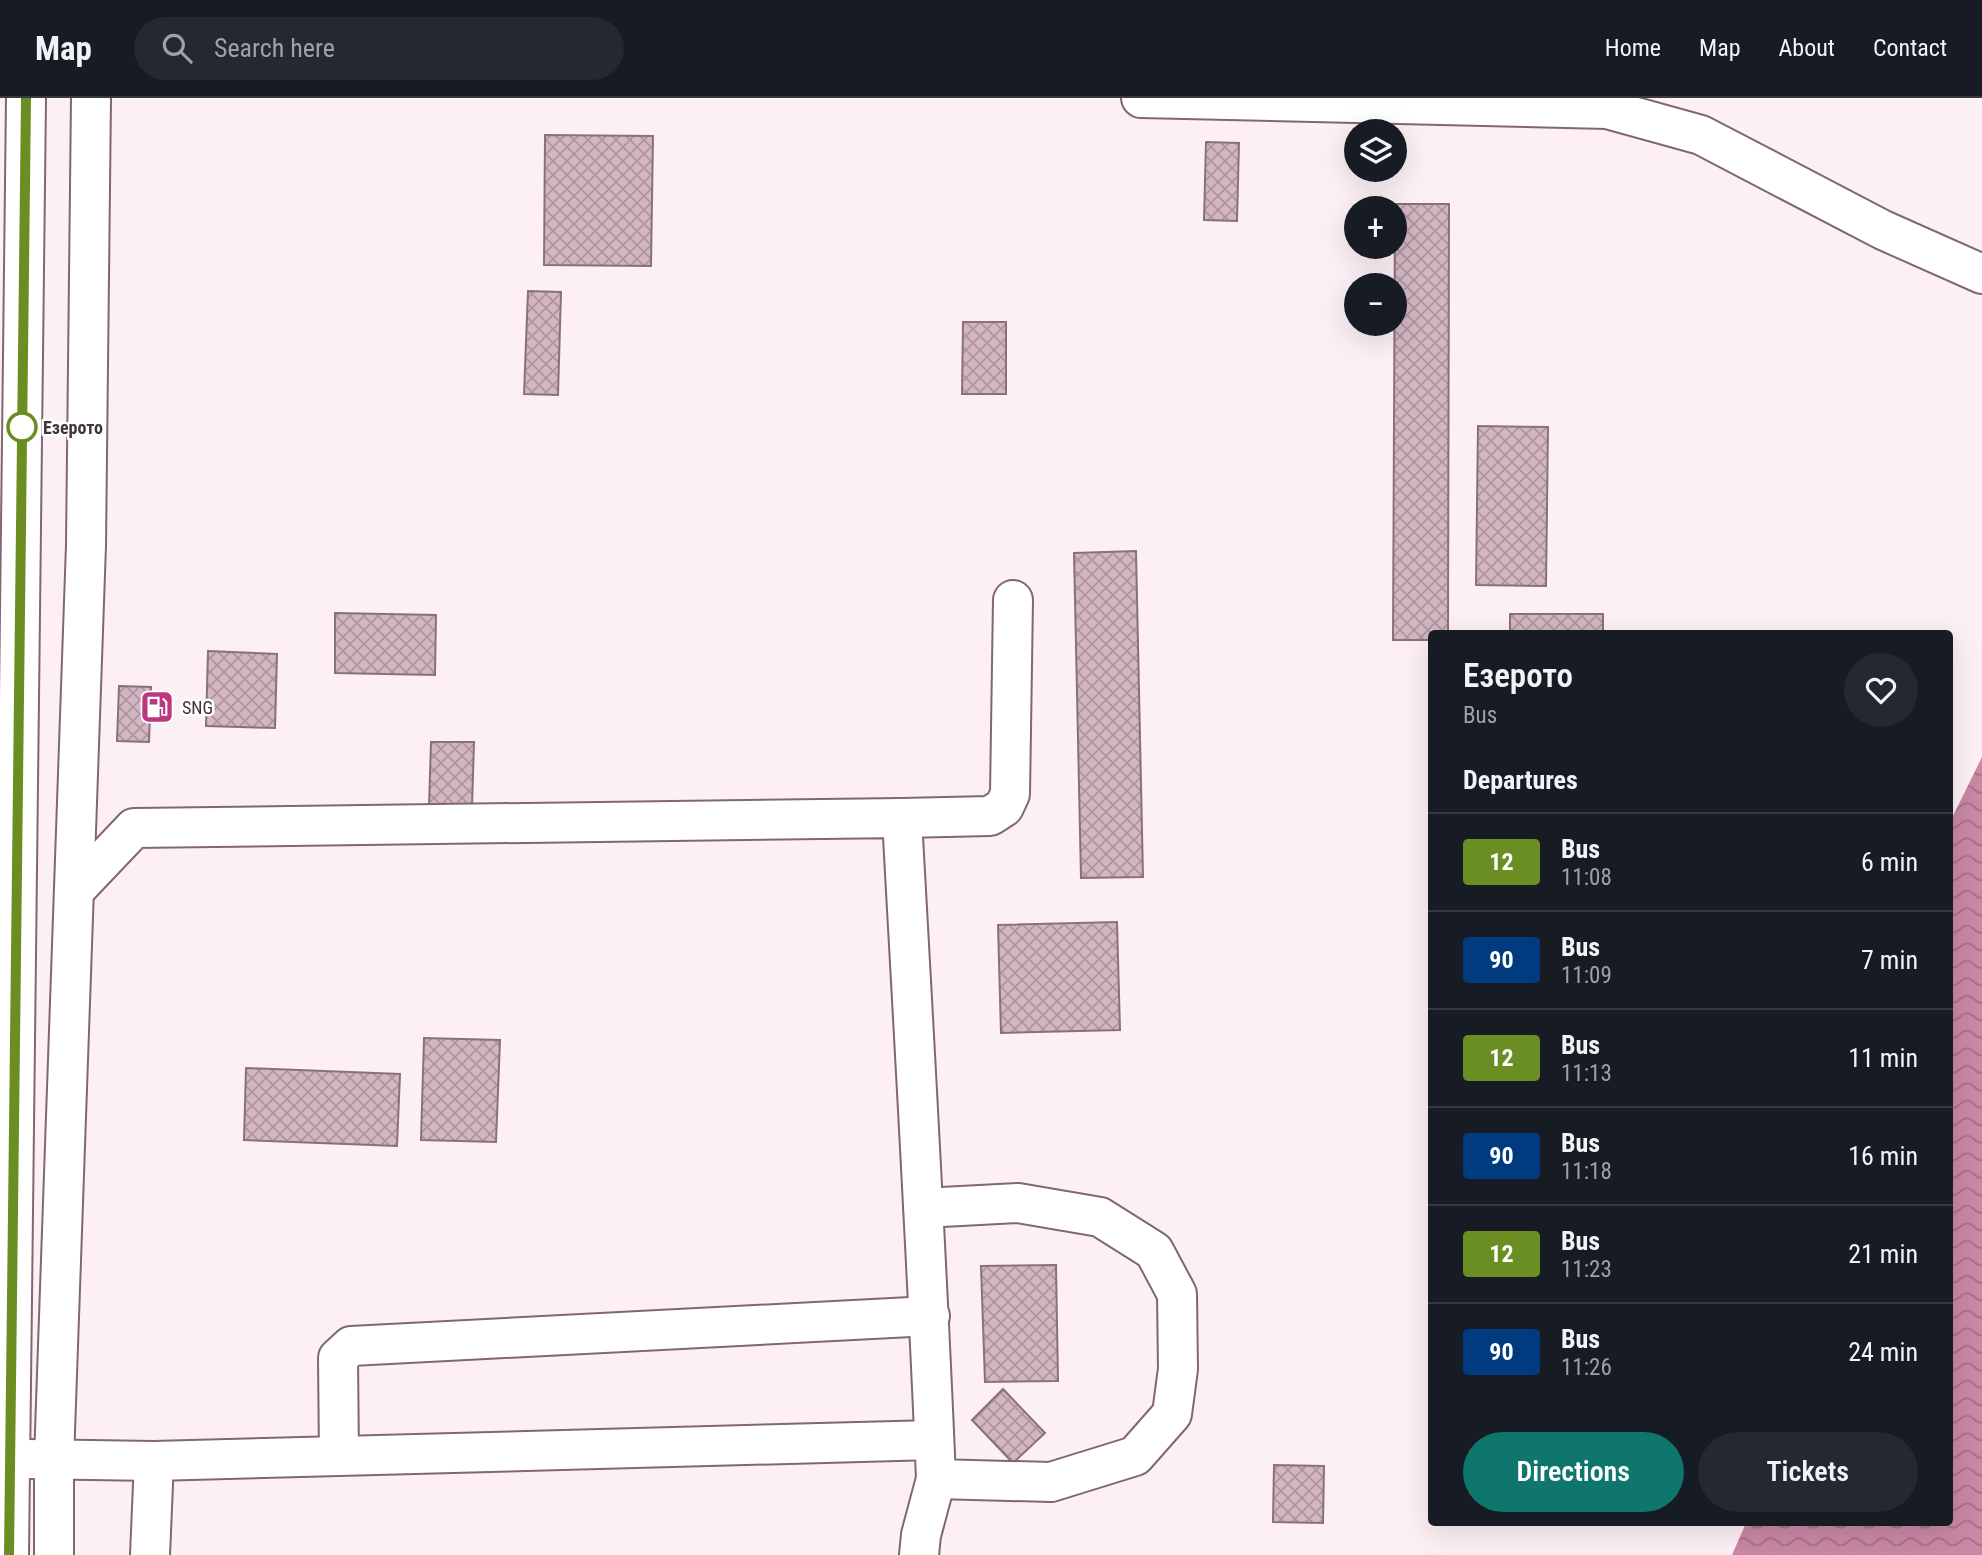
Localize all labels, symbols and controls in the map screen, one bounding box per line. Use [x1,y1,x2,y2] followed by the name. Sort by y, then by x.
[134,17,624,80] search box
[35,29,92,68] text: Map
[158,29,196,67] icon: search
[214,33,335,63] text: Search here
[1605,34,1661,62] text: Home
[1699,34,1741,62] text: Map
[1779,34,1835,62] text: About
[1873,34,1947,62] text: Contact
[1344,119,1407,336] map controls
[1344,119,1407,182] button: layers
[1344,196,1407,259] button: +
[1344,273,1407,336] button: −
[7,412,37,442] marker: Езерото
[43,417,103,438] place label: Езерото
[1844,653,1918,727] button: heart
[1463,656,1573,695] text: Езерото
[138,688,176,726] fuel station icon: SNG
[182,697,213,718] place label: SNG
[1463,702,1497,729] text: Bus
[1463,765,1578,795] text: Departures
[1561,834,1600,864] text: Bus
[1861,847,1918,877] text: 6 min
[1489,848,1514,876] text: 12
[1561,864,1612,891] text: 11:08
[1561,932,1600,962] text: Bus
[1861,945,1918,975] text: 7 min
[1489,946,1514,974] text: 90
[1561,962,1612,989] text: 11:09
[1561,1030,1600,1060] text: Bus
[1848,1043,1918,1073] text: 11 min
[1489,1044,1514,1072] text: 12
[1561,1060,1612,1087] text: 11:13
[1561,1128,1600,1158] text: Bus
[1848,1141,1918,1171] text: 16 min
[1489,1142,1514,1170] text: 90
[1561,1158,1612,1185] text: 11:18
[1561,1226,1600,1256] text: Bus
[1848,1239,1918,1269] text: 21 min
[1489,1240,1514,1268] text: 12
[1561,1256,1612,1283] text: 11:23
[1561,1324,1600,1354] text: Bus
[1848,1337,1918,1367] text: 24 min
[1489,1338,1514,1366] text: 90
[1561,1354,1612,1381] text: 11:26
[1463,1432,1684,1512] button: Directions
[1698,1432,1918,1512] button: Tickets

